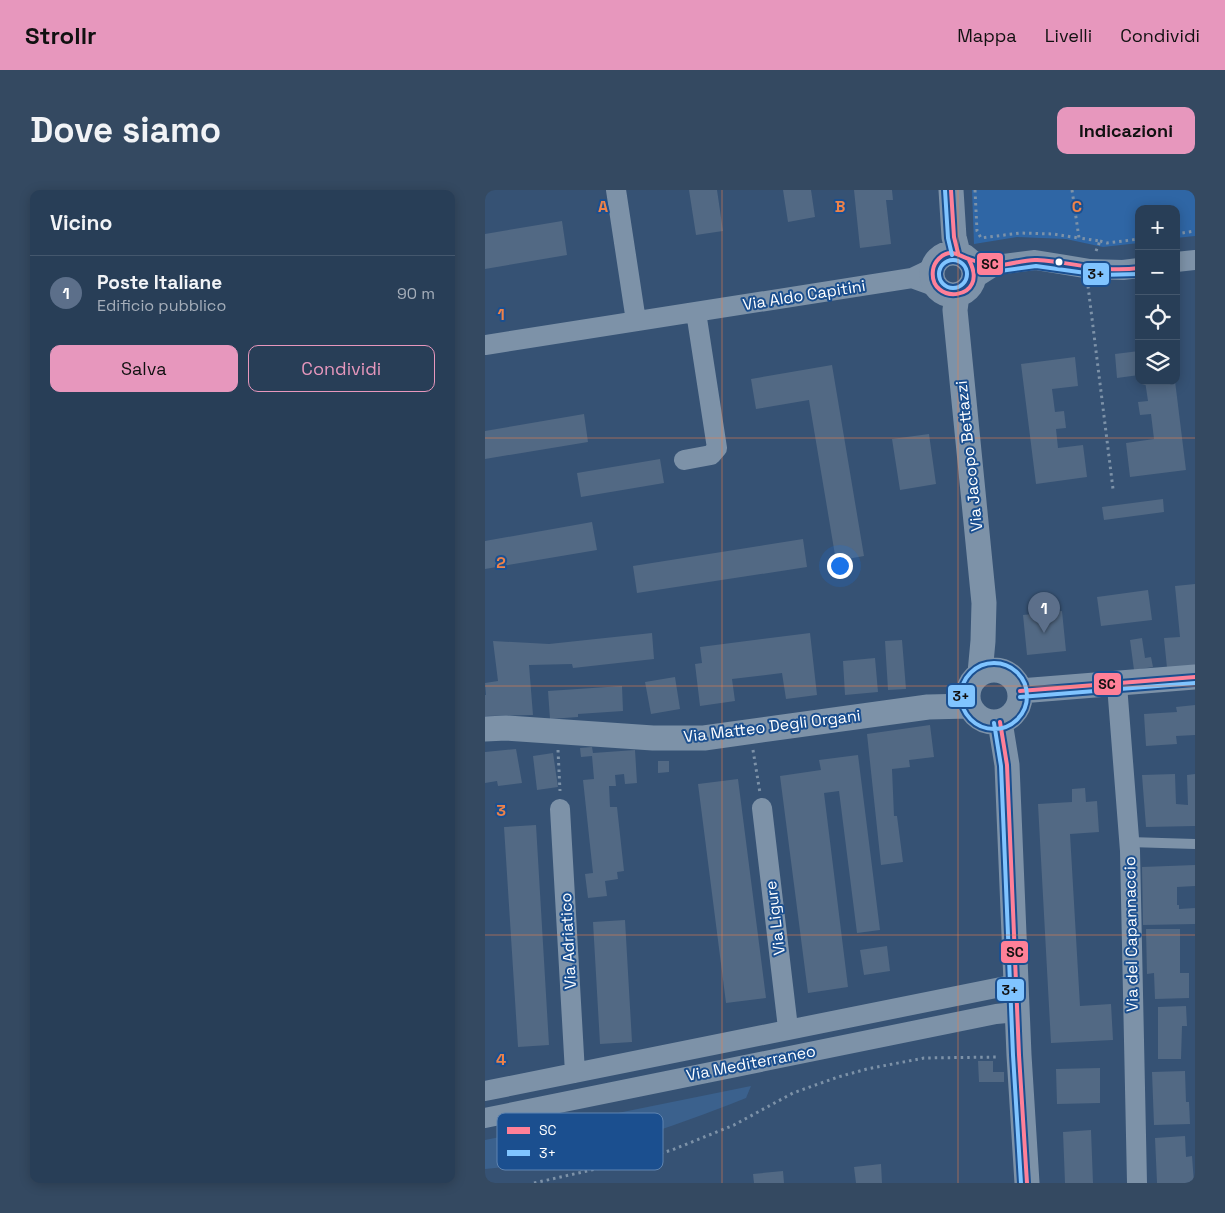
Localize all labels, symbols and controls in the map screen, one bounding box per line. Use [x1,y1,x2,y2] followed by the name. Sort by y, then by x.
[25,20,97,51] text: Strollr
[957,24,1017,47] text: Mappa
[1045,24,1092,47] text: Livelli
[1120,24,1200,47] text: Condividi
[1057,107,1195,154] button: Indicazioni
[30,108,221,152] text: Dove siamo
[598,196,608,217] text: A
[835,196,845,217] text: B
[1072,196,1082,217] text: C
[1135,205,1180,385] map controls
[1135,205,1180,250] button: +
[50,209,112,236] text: Vicino
[1135,250,1180,295] button: −
[976,252,1004,276] line badge: SC
[981,255,999,273] text: SC
[1054,257,1064,267] unlabelled marker
[1082,262,1110,286] line badge: 3+
[1087,265,1105,283] text: 3+
[97,270,222,295] text: Poste Italiane
[741,275,867,315] street label: Via Aldo Capitini
[62,283,70,304] text: 1
[397,283,435,304] text: 90 m
[97,295,226,316] text: Edificio pubblico
[1135,295,1180,340] button: locate
[497,304,505,325] text: 1
[1135,340,1180,385] button: layers
[50,345,238,392] button: Salva
[248,345,435,392] button: Condividi
[951,380,987,532] street label: Via Jacopo Bettazzi
[496,552,506,573] text: 2
[827,553,853,579] your location
[1028,592,1060,633] pin: 1
[1093,672,1122,696] line badge: SC
[1098,675,1116,693] text: SC
[947,684,976,708] line badge: 3+
[952,687,970,705] text: 3+
[682,705,862,747] street label: Via Matteo Degli Organi
[496,800,506,821] text: 3
[1119,856,1143,1012] street label: Via del Capannaccio
[760,879,790,957] street label: Via Ligure
[555,892,581,990] street label: Via Adriatico
[1000,940,1029,964] line badge: SC
[1006,943,1024,961] text: SC
[996,978,1025,1002] line badge: 3+
[1001,981,1019,999] text: 3+
[685,1040,817,1086] street label: Via Mediterraneo
[496,1049,506,1070] text: 4
[497,1113,663,1170] legend
[539,1121,557,1139] text: SC
[539,1144,556,1162] text: 3+

